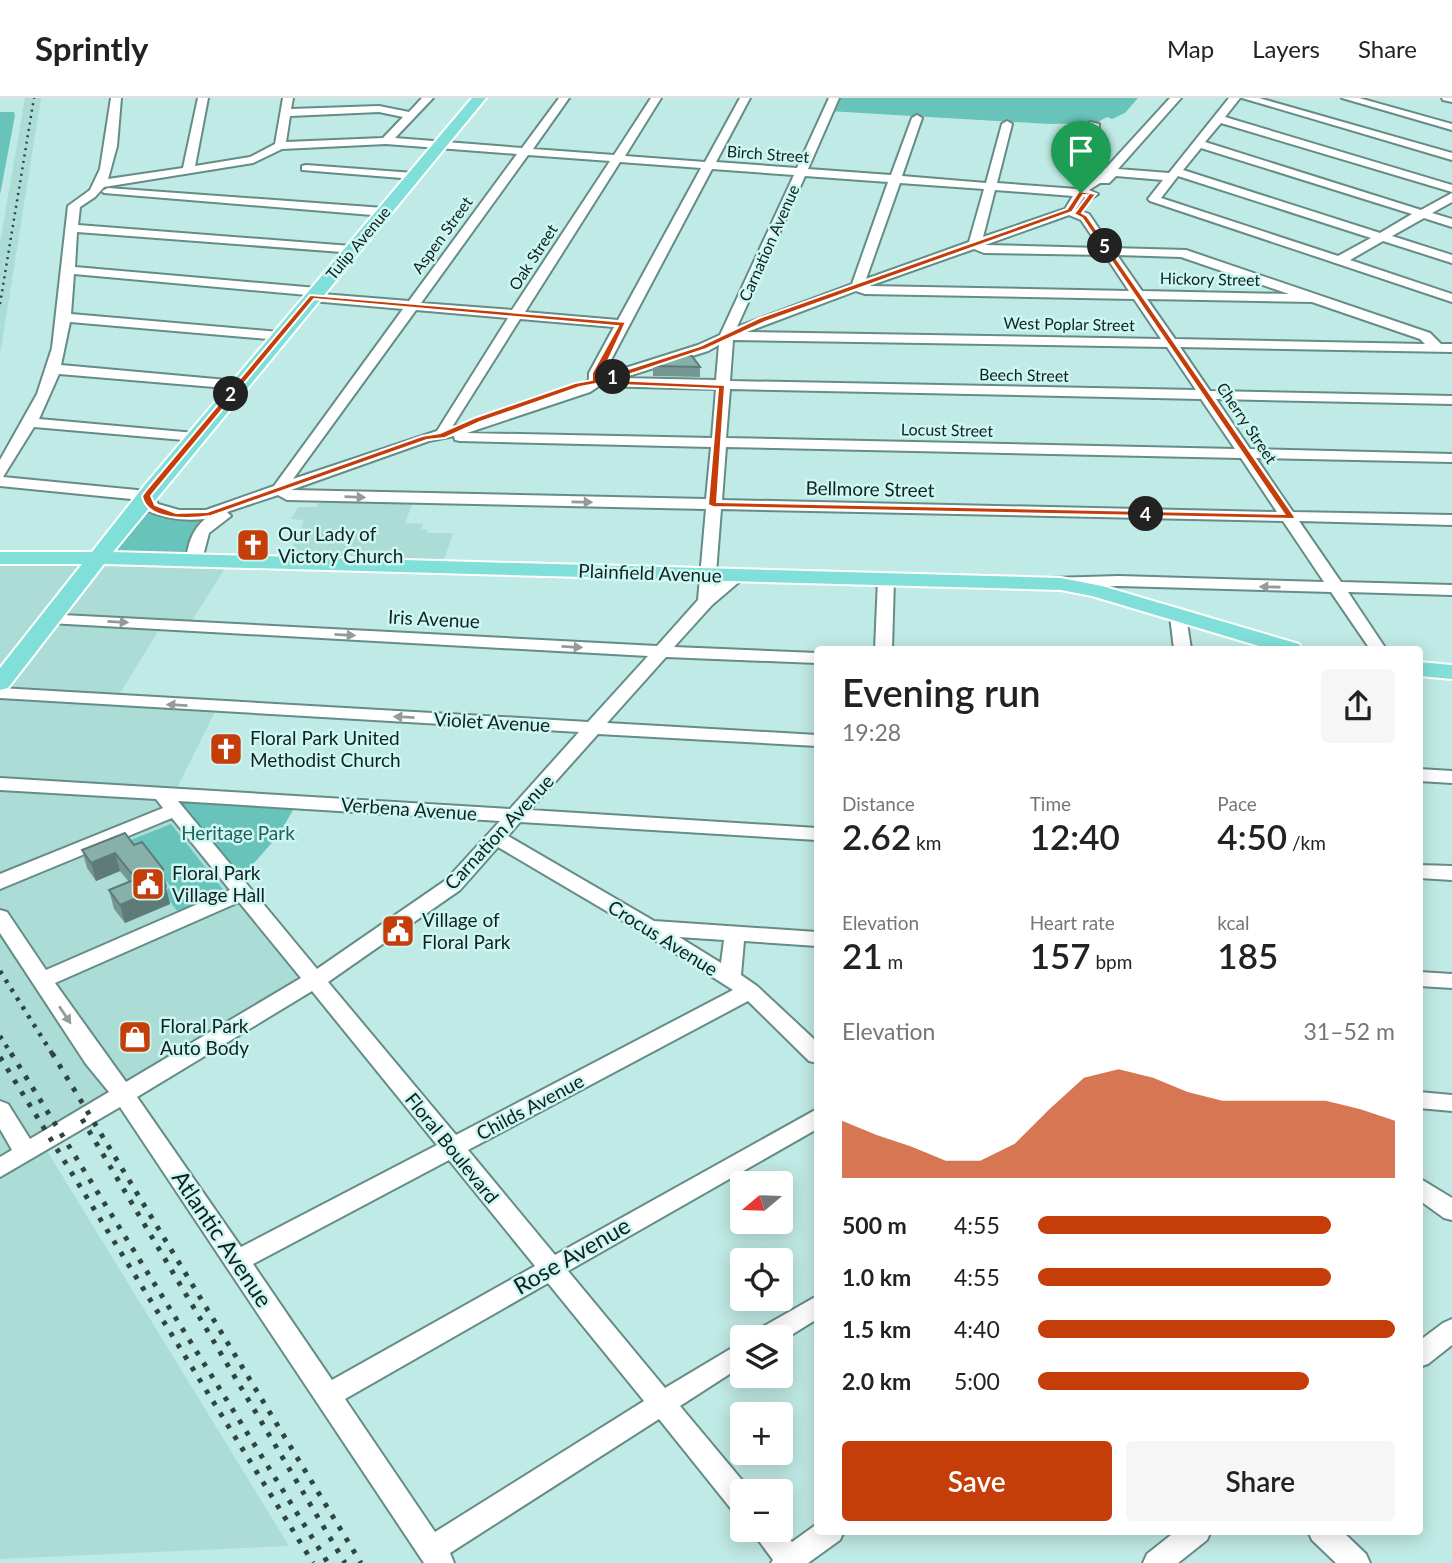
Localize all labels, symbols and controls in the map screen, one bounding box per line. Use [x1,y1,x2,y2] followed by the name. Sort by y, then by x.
[35,28,149,68] text: Sprintly
[1167,34,1214,63] text: Map
[1252,34,1320,63] text: Layers
[1358,34,1417,63] text: Share
[1051,121,1111,193] pin
[1062,132,1100,170] icon: arrive
[726,141,810,166] street label: Birch Street
[734,182,803,304] street label: Carnation Avenue
[407,192,476,277] street label: Aspen Street
[321,202,394,283] street label: Tulip Avenue
[504,220,561,293] street label: Oak Street
[1088,228,1122,264] pin: 5
[1099,234,1110,257] text: 5
[1160,268,1261,289] street label: Hickory Street
[1003,313,1135,334] street label: West Poplar Street
[596,360,630,394] pin: 1
[979,364,1069,385] street label: Beech Street
[607,365,618,388] text: 1
[214,376,248,412] pin: 2
[1213,379,1282,467] street label: Cherry Street
[225,382,236,405] text: 2
[901,419,994,440] street label: Locust Street
[805,476,935,501] street label: Bellmore Street
[344,491,366,502] one-way arrow
[571,496,593,508] one-way arrow
[1128,496,1164,532] pin: 4
[1140,502,1151,525] text: 4
[278,522,403,567] place label: Our Lady of Victory Church
[234,526,272,564] church icon: Our Lady of Victory Church
[578,559,722,586] street label: Plainfield Avenue
[1259,581,1281,592] one-way arrow
[387,605,481,632] street label: Iris Avenue
[107,617,129,628] one-way arrow
[334,629,356,640] one-way arrow
[561,642,583,653] one-way arrow
[842,669,1041,715] text: Evening run
[1321,669,1395,743] button: share
[166,699,188,710] one-way arrow
[433,707,551,736] street label: Violet Avenue
[393,712,415,723] one-way arrow
[842,718,901,746] text: 19:28
[250,726,401,771] place label: Floral Park United Methodist Church
[207,730,245,768] church icon: Floral Park United Methodist Church
[439,769,558,894] street label: Carnation Avenue
[340,792,478,825] street label: Verbena Avenue
[842,792,915,815] text: Distance
[1030,792,1071,815] text: Time
[1217,792,1257,815] text: Pace
[842,815,911,857] text: 2.62
[1030,815,1120,857] text: 12:40
[1217,815,1287,857] text: 4:50
[181,821,295,844] park label: Heritage Park
[911,831,941,854] text: km
[1287,831,1326,854] text: /km
[172,861,265,906] place label: Floral Park Village Hall
[129,865,167,903] public building icon: Floral Park Village Hall
[604,895,722,980] street label: Crocus Avenue
[422,908,511,953] place label: Village of Floral Park
[842,911,919,934] text: Elevation
[1030,911,1115,934] text: Heart rate
[1217,911,1249,934] text: kcal
[379,912,417,950] public building icon: Village of Floral Park
[842,934,883,976] text: 21
[1030,934,1091,976] text: 157
[1217,934,1278,976] text: 185
[883,950,903,973] text: m
[1091,950,1132,973] text: bpm
[58,1006,72,1024] one-way arrow
[160,1014,249,1059] place label: Floral Park Auto Body
[842,1017,935,1045] text: Elevation
[1303,1017,1395,1045] text: 31–52 m
[116,1018,154,1056] shop icon: Floral Park Auto Body
[472,1069,587,1144] street label: Childs Avenue
[401,1088,504,1208] street label: Floral Boulevard
[167,1165,279,1312] street label: Atlantic Avenue
[730,1171,793,1234] north arrow
[730,1171,793,1542] map controls
[508,1210,635,1300] street label: Rose Avenue
[842,1211,907,1239] text: 500 m
[954,1211,1000,1239] text: 4:55
[730,1248,793,1311] button: locate
[842,1263,911,1291] text: 1.0 km
[954,1263,1000,1291] text: 4:55
[842,1315,911,1343] text: 1.5 km
[954,1315,1000,1343] text: 4:40
[730,1325,793,1388] button: layers
[842,1367,911,1395] text: 2.0 km
[954,1367,1000,1395] text: 5:00
[730,1402,793,1465] button: +
[842,1441,1112,1521] button: Save
[1126,1441,1395,1521] button: Share
[730,1479,793,1542] button: −

